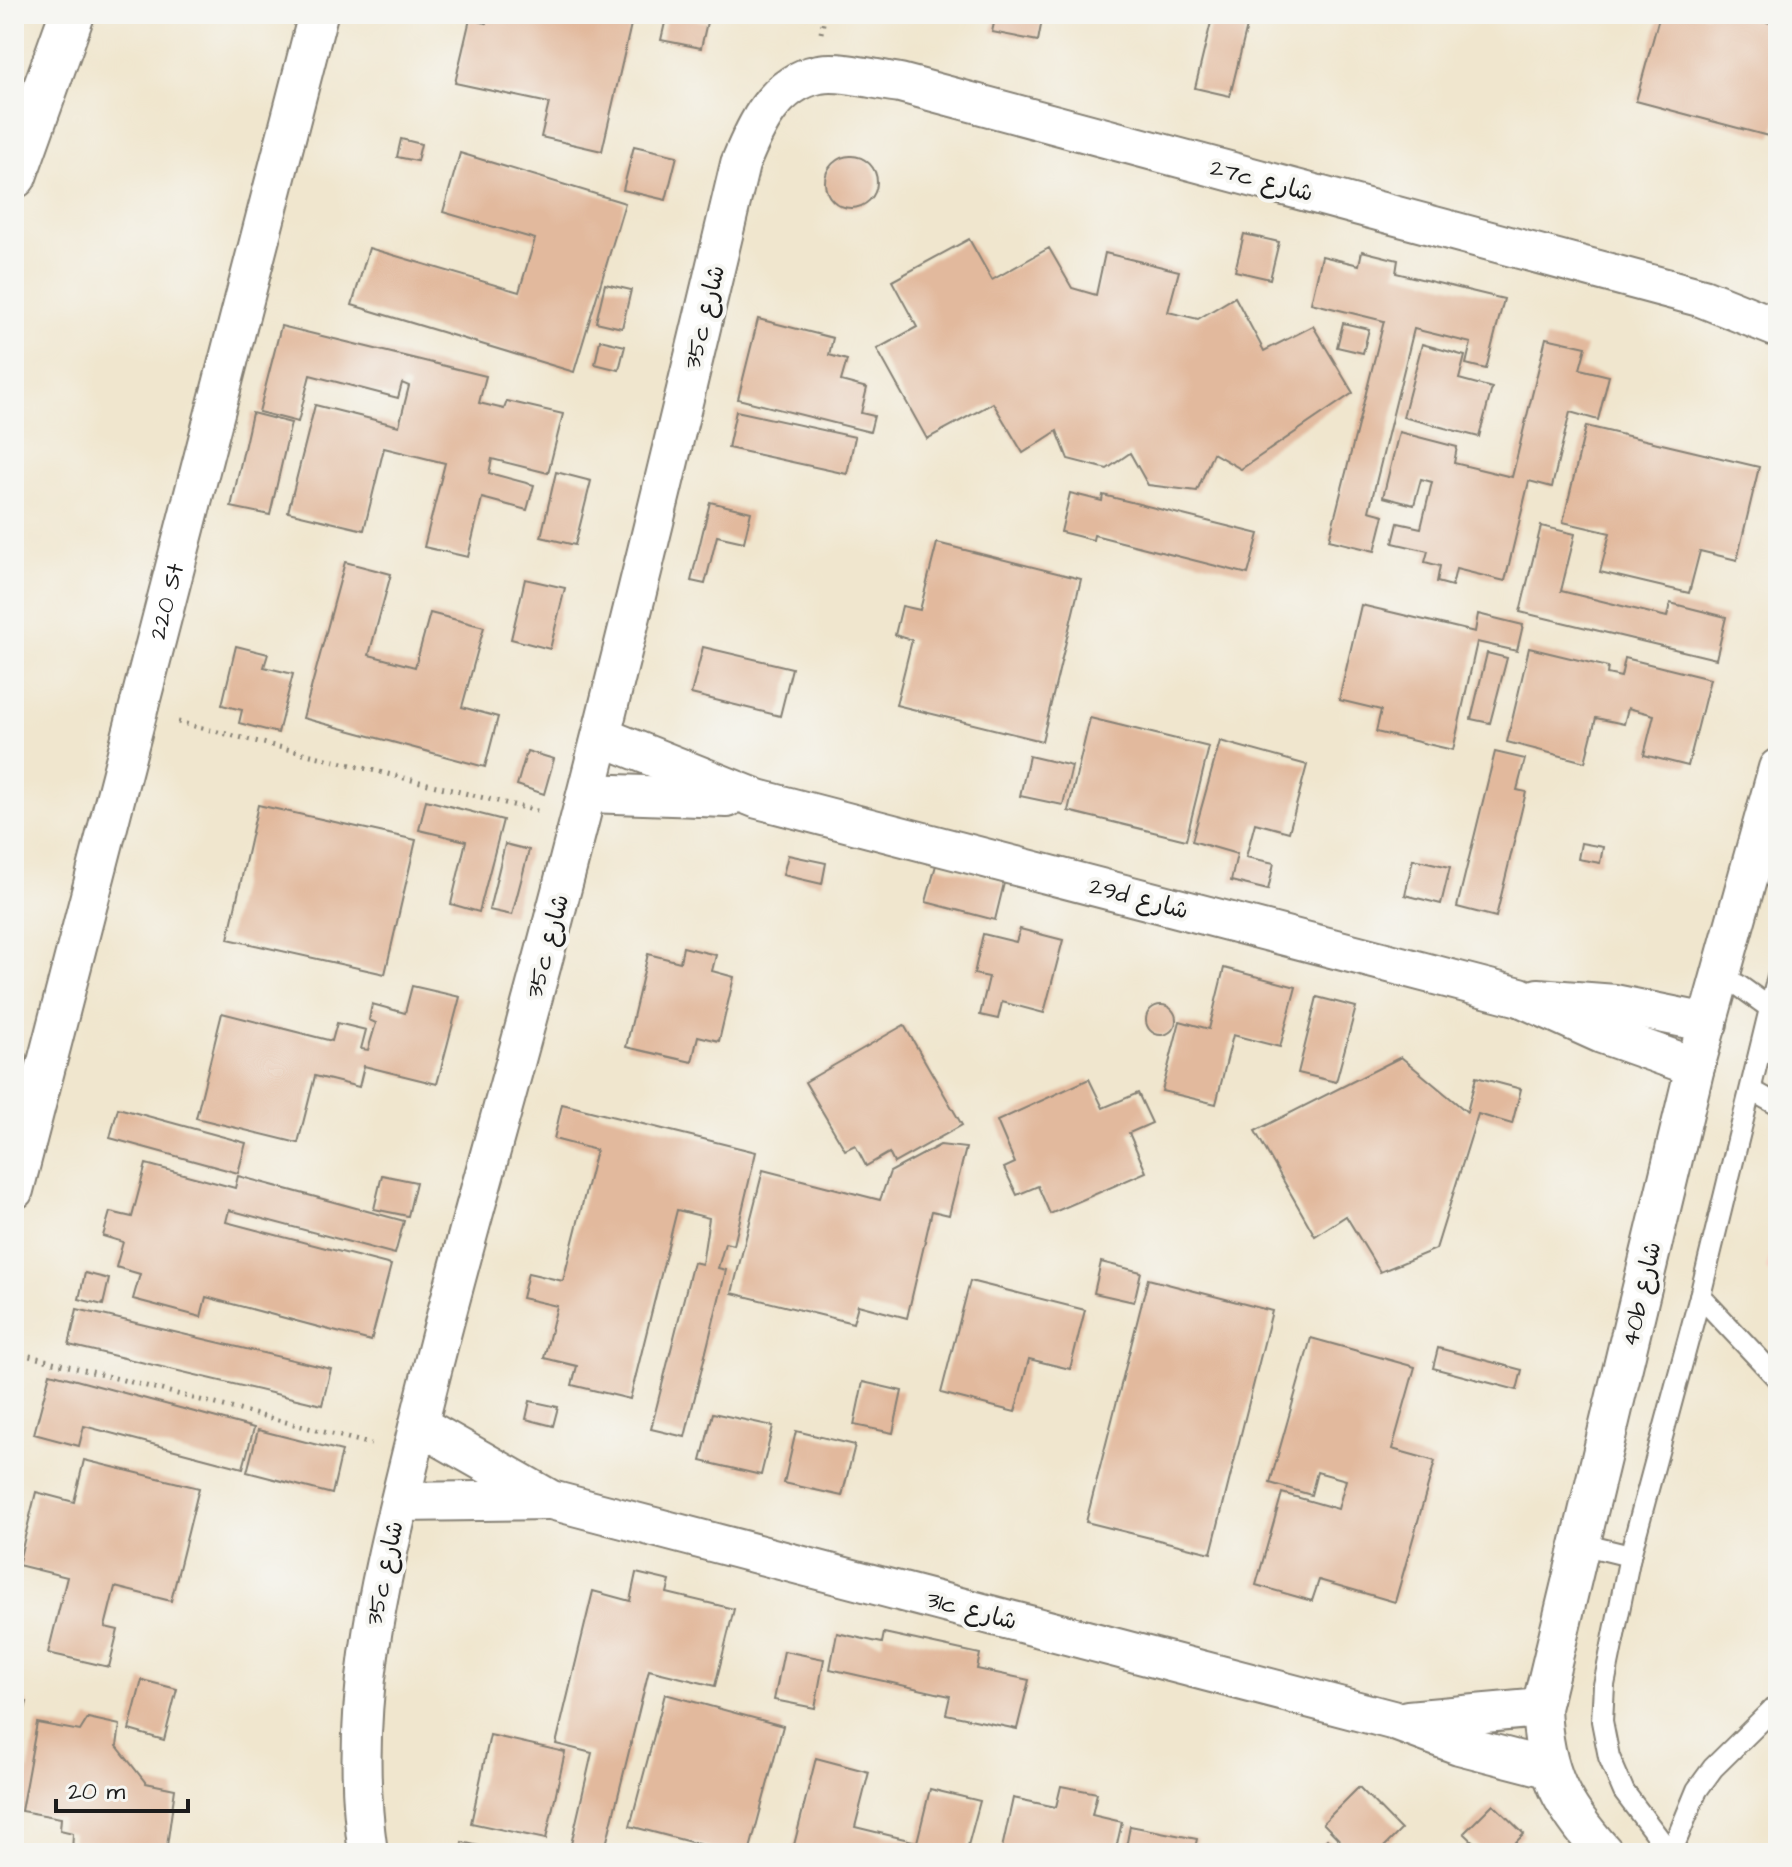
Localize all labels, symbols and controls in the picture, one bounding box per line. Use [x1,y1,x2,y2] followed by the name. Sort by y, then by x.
[1207,151,1317,211] street label: 27c شارع
[676,262,734,373] street label: 35c شارع
[141,560,193,643] street label: 220 St
[1085,869,1192,928] street label: 29d شارع
[518,891,578,1002] street label: 35c شارع
[1613,1239,1671,1350] street label: 40b شارع
[357,1518,413,1629] street label: 35c شارع
[923,1583,1021,1639] street label: 31c شارع
[56,1763,188,1813] scale bar
[68,1775,125,1809] text: 20 m

